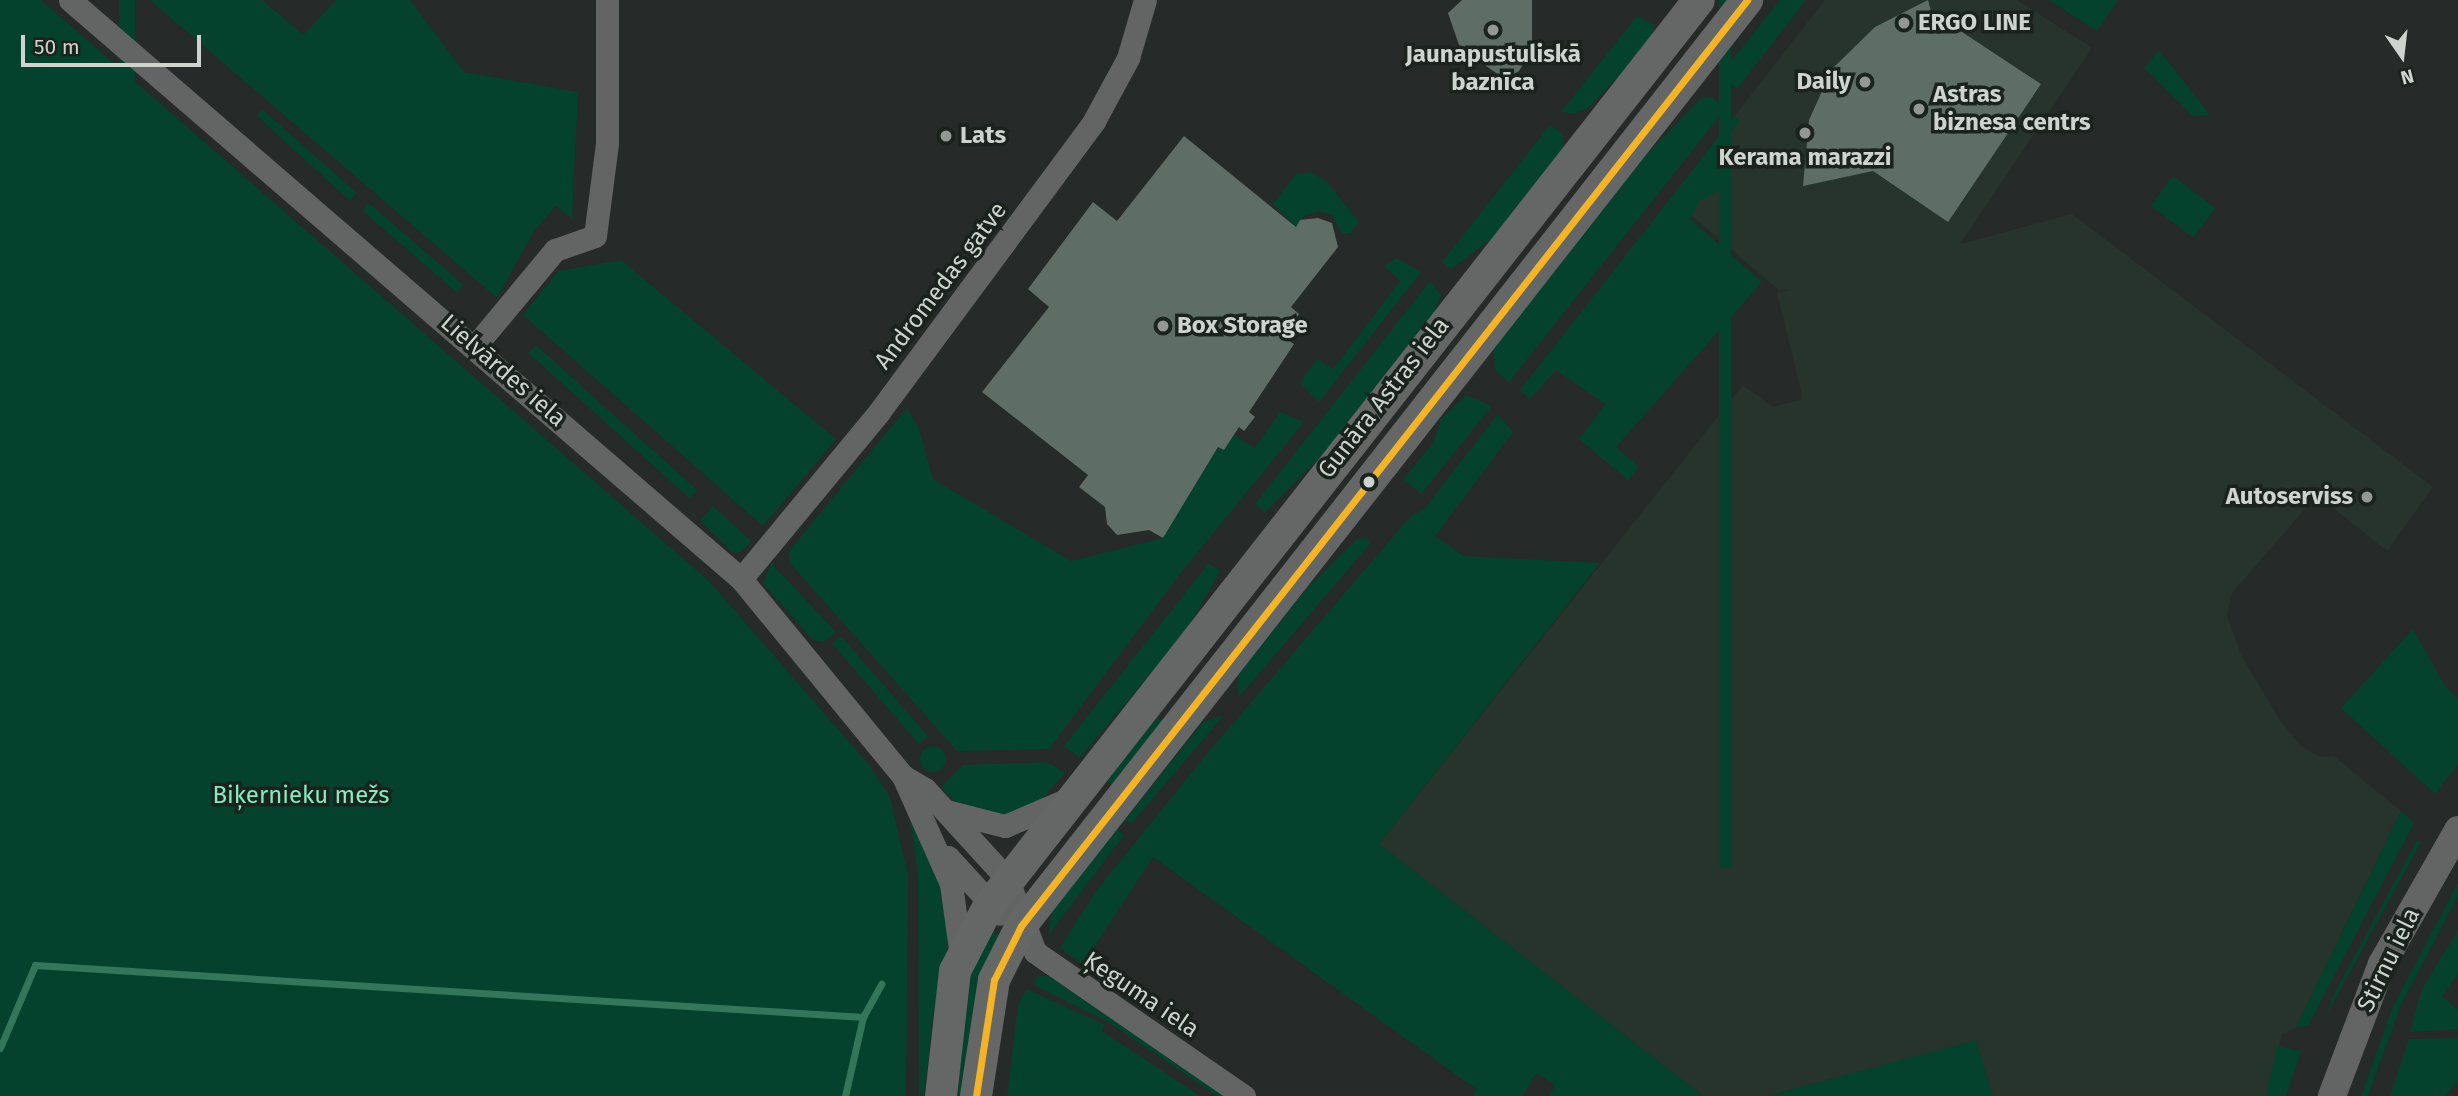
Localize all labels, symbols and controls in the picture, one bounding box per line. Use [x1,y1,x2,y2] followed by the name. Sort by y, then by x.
[1918,9,2031,37] place label: ERGO LINE
[1896,15,1912,31] marker: ERGO LINE
[24,21,205,65] scale bar
[2367,21,2437,91] north arrow
[1485,22,1501,38] marker: Jaunapustuliskā baznīca
[34,34,80,60] text: 50 m
[1405,41,1581,97] place label: Jaunapustuliskā baznīca
[2398,64,2416,90] text: N
[1796,68,1851,96] place label: Daily
[1857,74,1873,90] marker: Daily
[1933,81,2091,137] place label: Astras biznesa centrs
[1911,101,1927,117] marker: Astras biznesa centrs
[960,122,1006,150] place label: Lats
[1797,125,1813,141] marker: Kerama marazzi
[938,128,954,144] marker: Lats
[1718,144,1892,172] place label: Kerama marazzi
[869,197,1013,375] street label: Andromedas gatve
[435,309,571,433] street label: Lielvārdes iela
[1177,312,1308,340] place label: Box Storage
[1312,312,1456,484] street label: Gunāra Astras iela
[1155,318,1171,334] marker: Box Storage
[1362,475,1376,489] unlabelled marker
[2226,483,2353,511] place label: Autoserviss
[2359,489,2375,505] marker: Autoserviss
[212,782,390,810] park label: Biķernieku mežs
[2352,903,2426,1017] street label: Stirnu iela
[1078,946,1204,1044] street label: Ķeguma iela

